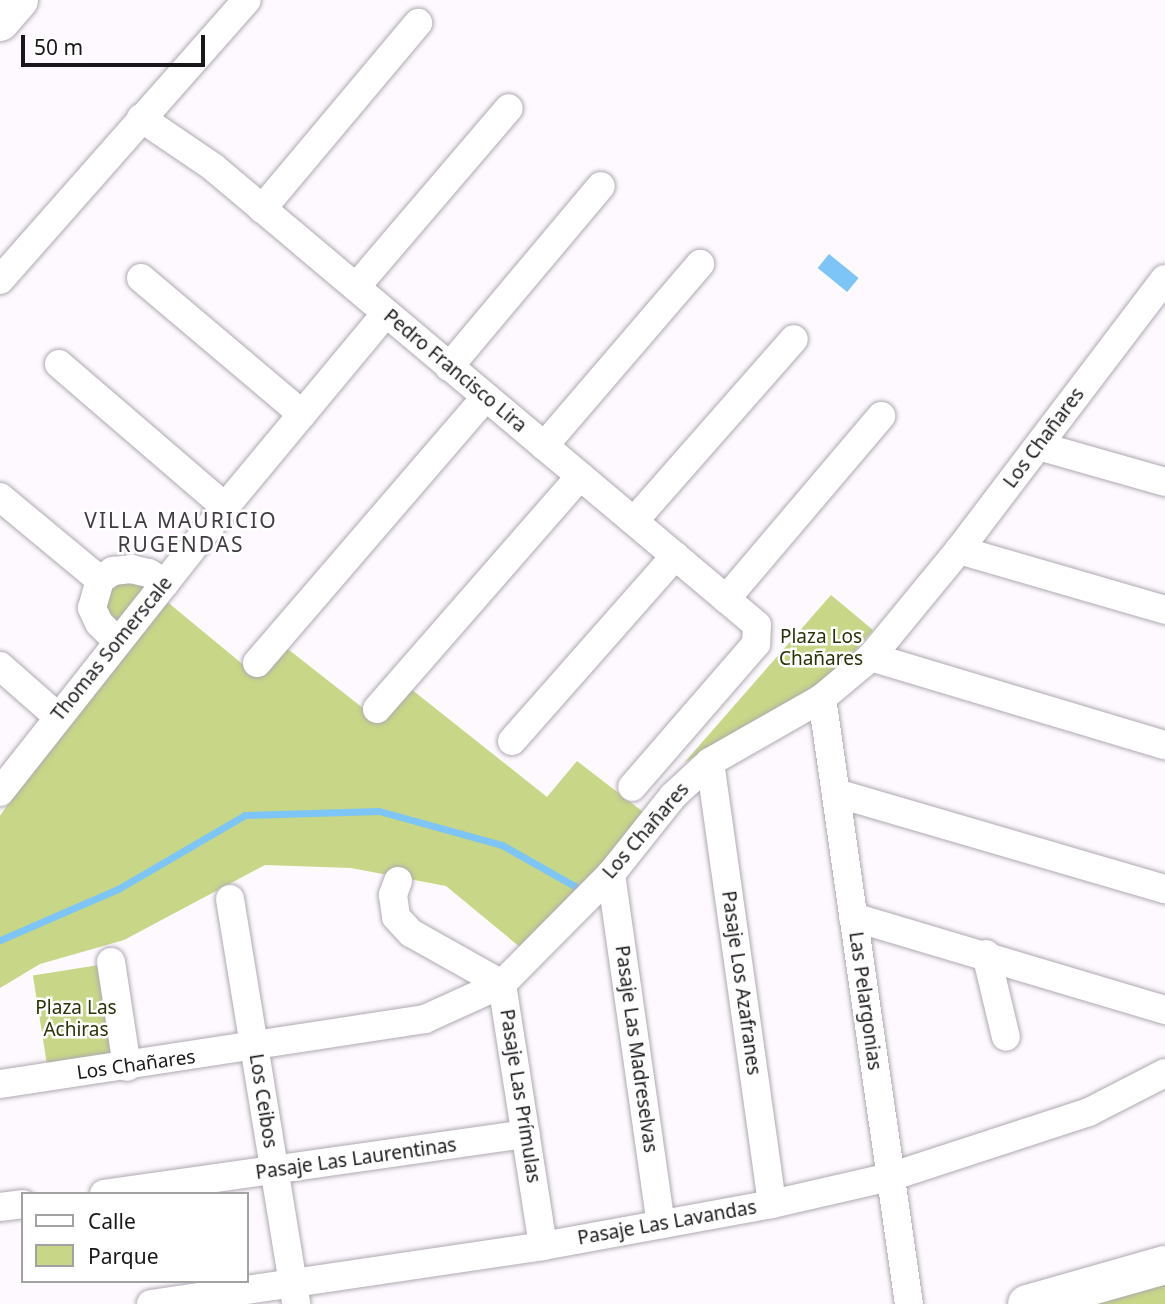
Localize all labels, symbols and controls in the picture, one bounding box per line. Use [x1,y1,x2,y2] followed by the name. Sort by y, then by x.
[24,21,208,65] scale bar
[34,33,83,61] text: 50 m
[379,305,531,437] street label: Pedro Francisco Lira
[999,383,1089,493] street label: Los Chañares
[86,507,276,557] district label: VILLA MAURICIO RUGENDAS
[47,572,177,726] street label: Thomas Somerscale
[779,626,863,670] park label: Plaza Los Chañares
[598,778,694,884] street label: Los Chañares
[717,889,765,1077] street label: Pasaje Los Azafranes
[844,930,886,1072] street label: Las Pelargonias
[610,944,662,1154] street label: Pasaje Las Madreselvas
[35,997,117,1041] park label: Plaza Las Achiras
[495,1008,545,1184] street label: Pasaje Las Prímulas
[75,1045,197,1085] street label: Los Chañares
[244,1052,282,1150] street label: Los Ceibos
[254,1134,458,1184] street label: Pasaje Las Laurentinas
[21,1192,248,1283] legend
[576,1196,758,1250] street label: Pasaje Las Lavandas
[88,1207,136,1235] text: Calle
[88,1242,158,1270] text: Parque

